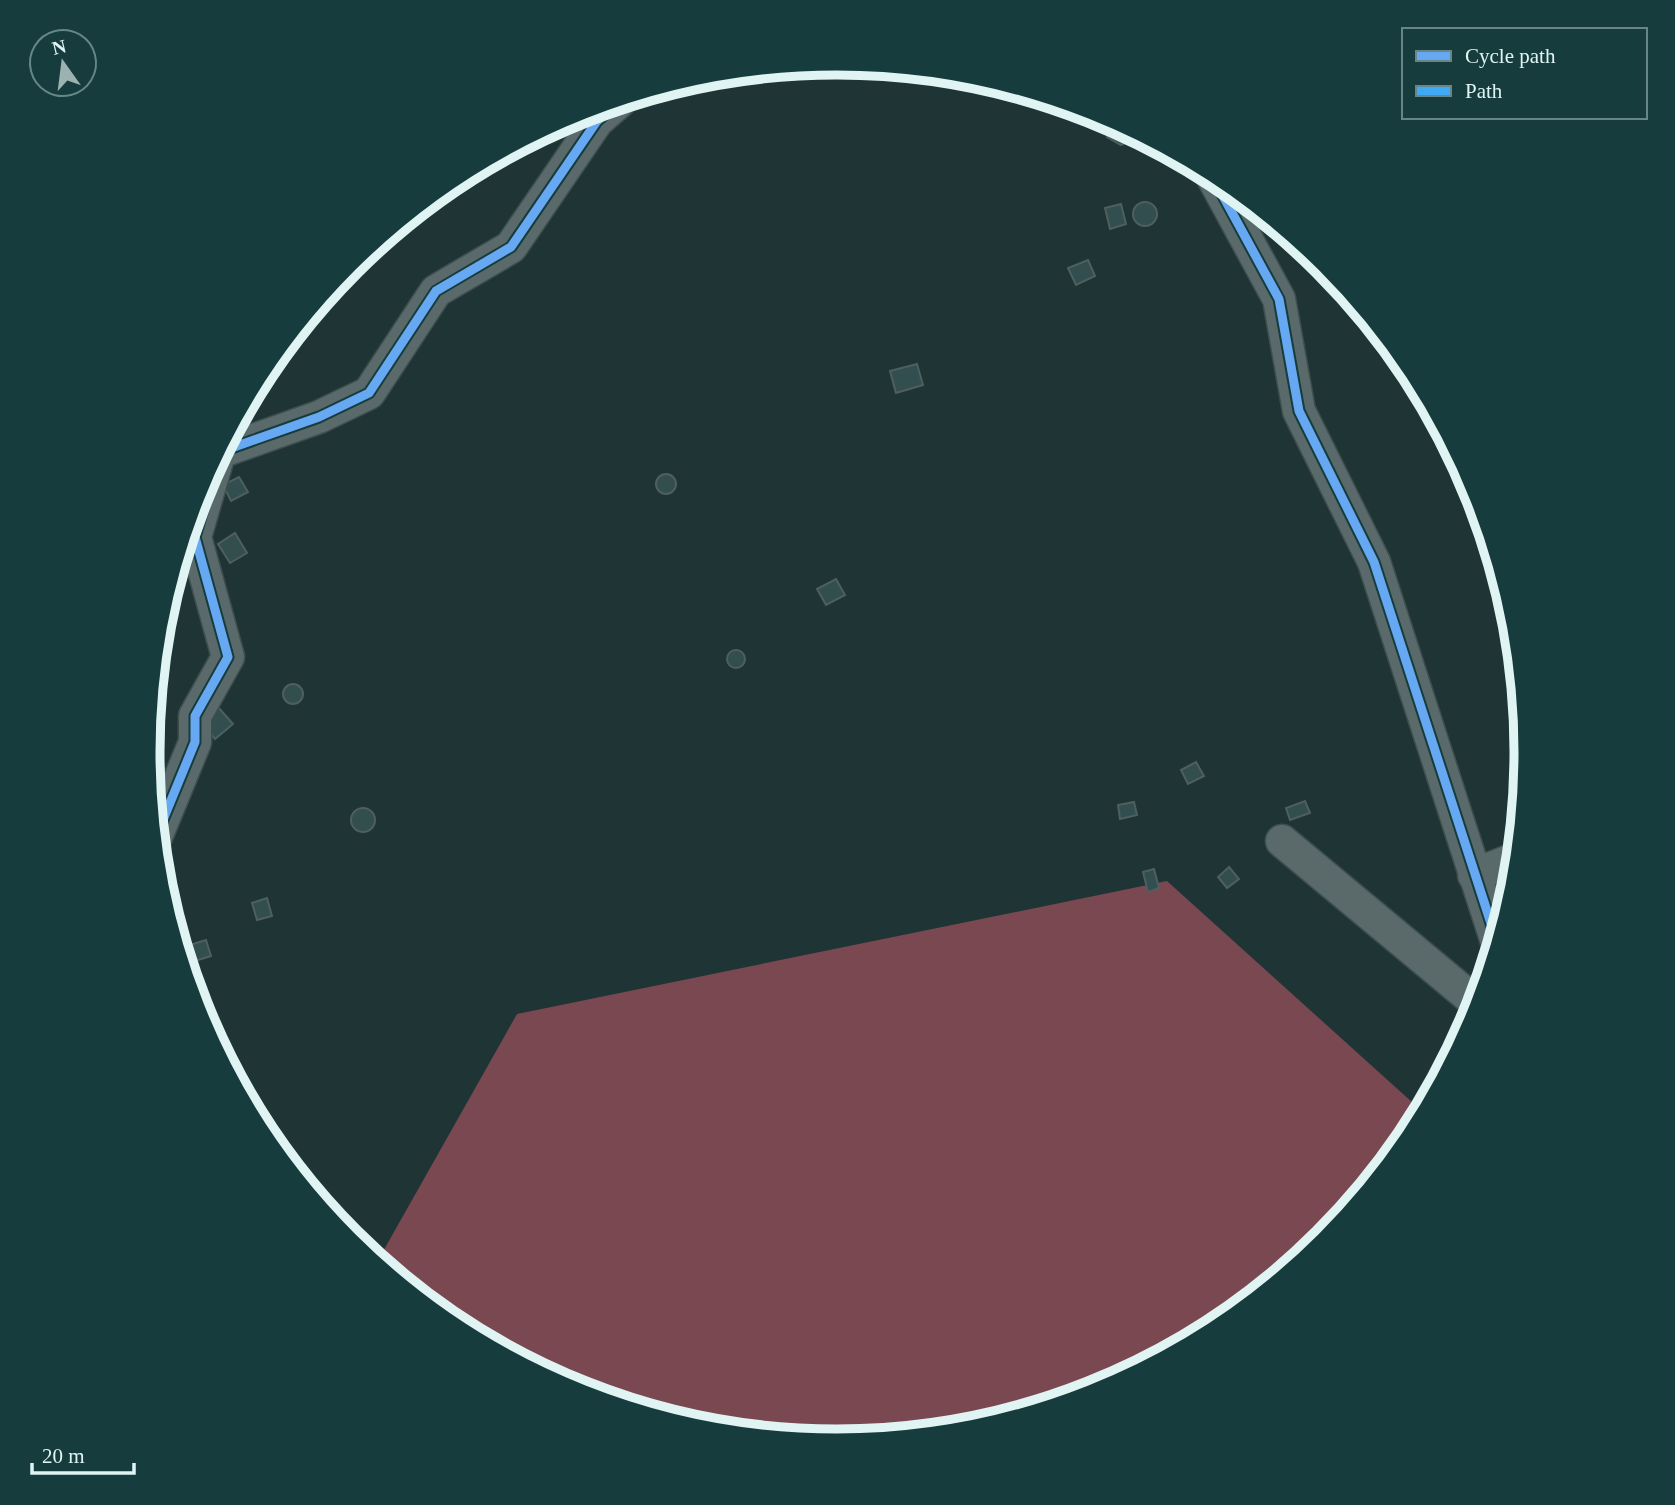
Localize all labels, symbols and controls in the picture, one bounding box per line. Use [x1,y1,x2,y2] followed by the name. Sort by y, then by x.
[28,28,98,98] north arrow
[1402,28,1647,119] legend
[50,35,68,59] text: N
[1465,44,1556,68] text: Cycle path
[1465,79,1503,103] text: Path
[32,1432,133,1476] scale bar
[42,1444,85,1468] text: 20 m

